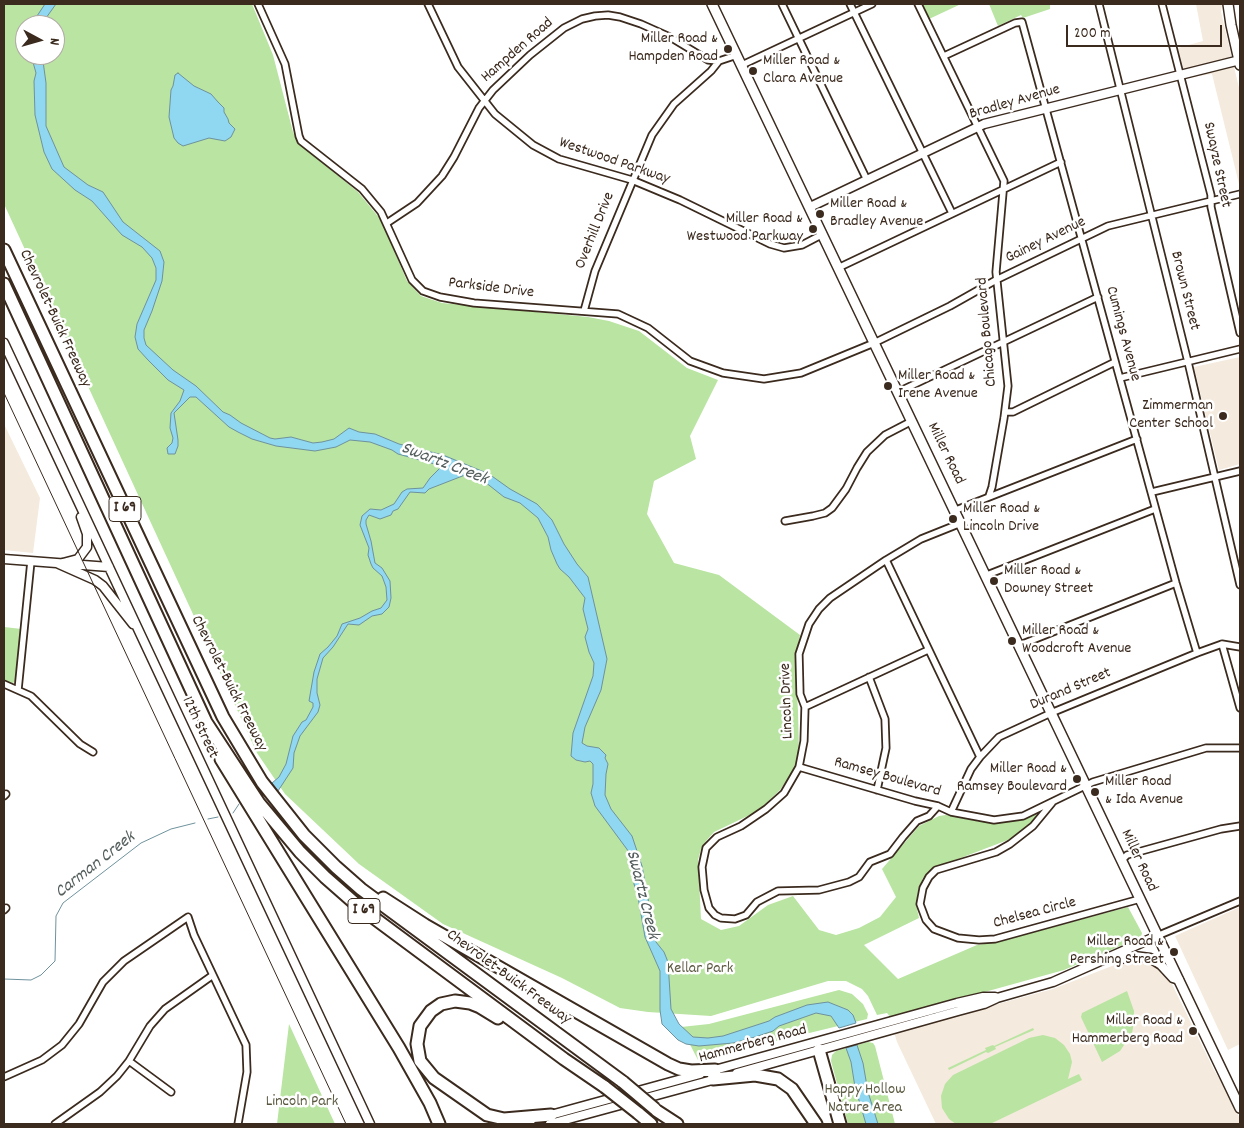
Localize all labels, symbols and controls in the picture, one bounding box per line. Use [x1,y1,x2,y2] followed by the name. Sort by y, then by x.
[478,14,558,88] street label: Hampden Road
[15,15,65,65] north arrow
[1069,15,1225,47] scale bar
[1074,23,1111,45] text: 200 m
[628,30,718,68] place label: Miller Road & Hampden Road
[44,37,64,46] text: N
[722,43,734,55] marker: Miller Road & Hampden Road
[763,52,843,90] place label: Miller Road & Clara Avenue
[747,65,759,77] marker: Miller Road & Clara Avenue
[968,81,1062,125] street label: Bradley Avenue
[1198,120,1234,210] street label: Swayze Street
[556,134,672,190] street label: Westwood Parkway
[572,190,620,272] street label: Overhill Drive
[830,195,923,233] place label: Miller Road & Bradley Avenue
[814,208,826,220] marker: Miller Road & Bradley Avenue
[687,210,803,248] place label: Miller Road & Westwood Parkway
[1003,213,1089,269] street label: Gainey Avenue
[807,223,819,235] marker: Miller Road & Westwood Parkway
[14,247,94,391] street label: Chevrolet-Buick Freeway
[1165,249,1203,333] street label: Brown Street
[447,274,535,304] street label: Parkside Drive
[974,276,1002,388] street label: Chicago Boulevard
[1100,285,1144,383] street label: Cumings Avenue
[898,367,978,405] place label: Miller Road & Irene Avenue
[882,380,894,392] marker: Miller Road & Irene Avenue
[1129,397,1213,435] place label: Zimmerman Center School
[1217,410,1229,422] marker: Zimmerman Center School
[922,420,968,488] street label: Miller Road
[398,439,490,491] water label: Swartz Creek
[109,496,141,522] road number: I 69
[963,500,1040,538] place label: Miller Road & Lincoln Drive
[947,513,959,525] marker: Miller Road & Lincoln Drive
[1004,562,1093,600] place label: Miller Road & Downey Street
[988,575,1000,587] marker: Miller Road & Downey Street
[185,613,271,755] street label: Chevrolet-Buick Freeway
[1022,622,1131,660] place label: Miller Road & Woodcroft Avenue
[1006,635,1018,647] marker: Miller Road & Woodcroft Avenue
[777,663,799,739] street label: Lincoln Drive
[1028,664,1114,716] street label: Durand Street
[176,694,222,762] street label: 12th Street
[831,754,943,802] street label: Ramsey Boulevard
[957,760,1067,798] place label: Miller Road & Ramsey Boulevard
[1071,773,1083,785] marker: Miller Road & Ramsey Boulevard
[1105,773,1183,811] place label: Miller Road & Ida Avenue
[1089,786,1101,798] marker: Miller Road & Ida Avenue
[1115,827,1161,895] street label: Miller Road
[52,828,140,904] water label: Carman Creek
[620,848,662,942] water label: Swartz Creek
[991,894,1079,934] street label: Chelsea Circle
[348,898,380,924] road number: I 69
[442,926,574,1030] street label: Chevrolet-Buick Freeway
[1070,933,1164,971] place label: Miller Road & Pershing Street
[1168,946,1180,958] marker: Miller Road & Pershing Street
[667,960,733,980] park label: Kellar Park
[1072,1012,1183,1050] place label: Miller Road & Hammerberg Road
[697,1021,809,1069] street label: Hammerberg Road
[1187,1025,1199,1037] marker: Miller Road & Hammerberg Road
[825,1081,905,1119] park label: Happy Hollow Nature Area
[266,1093,338,1113] park label: Lincoln Park

